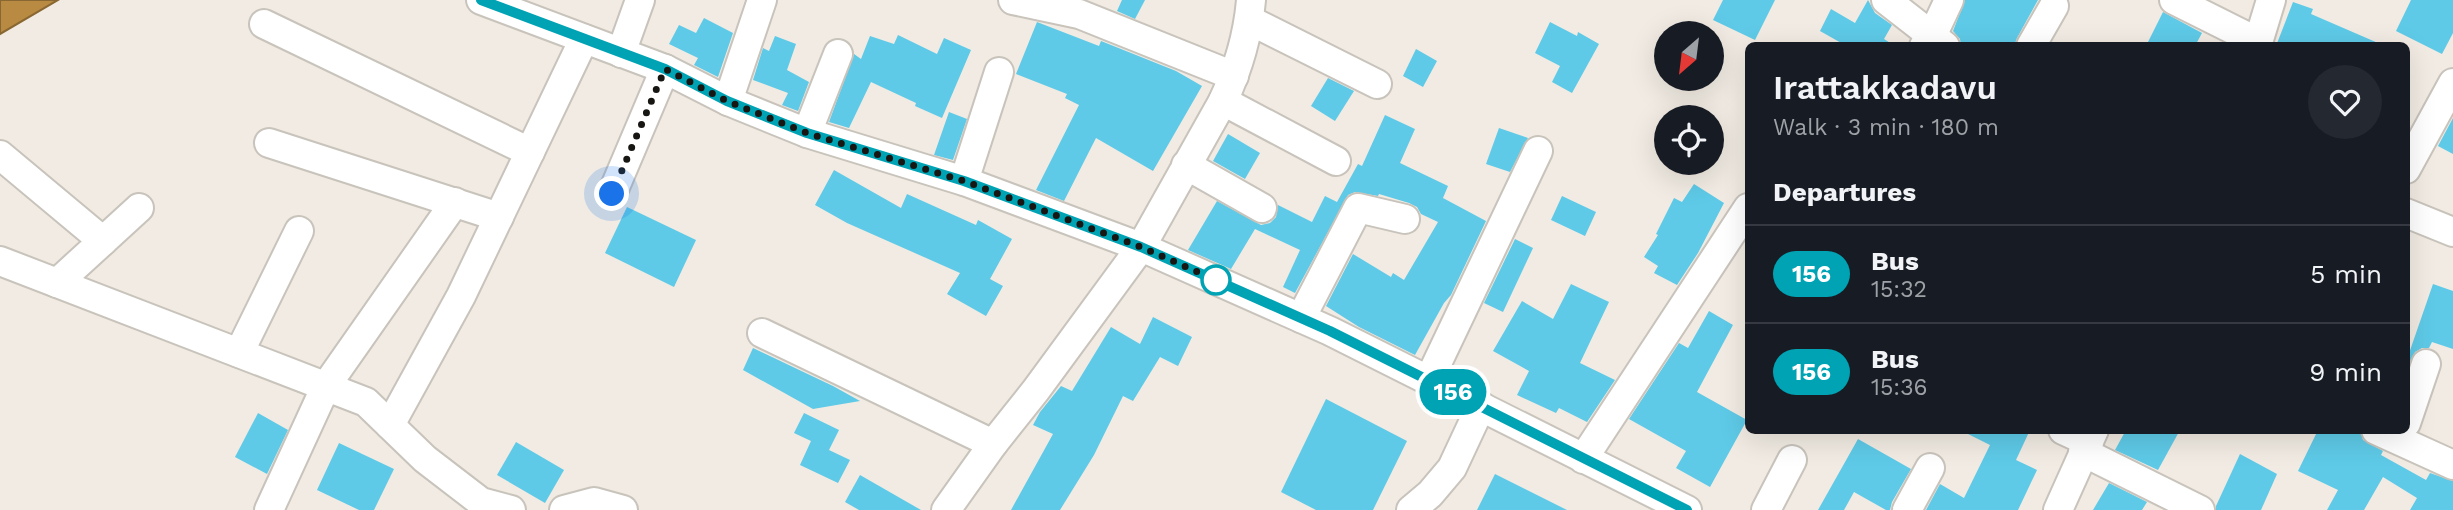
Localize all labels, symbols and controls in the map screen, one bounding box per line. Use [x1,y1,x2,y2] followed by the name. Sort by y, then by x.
[1654,21,1724,91] north arrow
[1654,21,1724,175] map controls
[2308,65,2382,139] button: heart
[1773,68,1997,107] text: Irattakkadavu
[1654,105,1724,175] button: locate
[1773,114,1999,141] text: Walk · 3 min · 180 m
[594,176,629,211] your location
[1773,177,1916,207] text: Departures
[1871,246,1919,276] text: Bus
[2310,259,2382,289] text: 5 min
[1792,260,1831,288] text: 156
[1201,265,1231,295] unlabelled marker
[1871,276,1927,303] text: 15:32
[1871,344,1919,374] text: Bus
[2309,357,2382,387] text: 9 min
[1792,358,1831,386] text: 156
[1413,369,1493,415] line badge: 156
[1871,374,1928,401] text: 15:36
[1433,378,1473,406] text: 156

